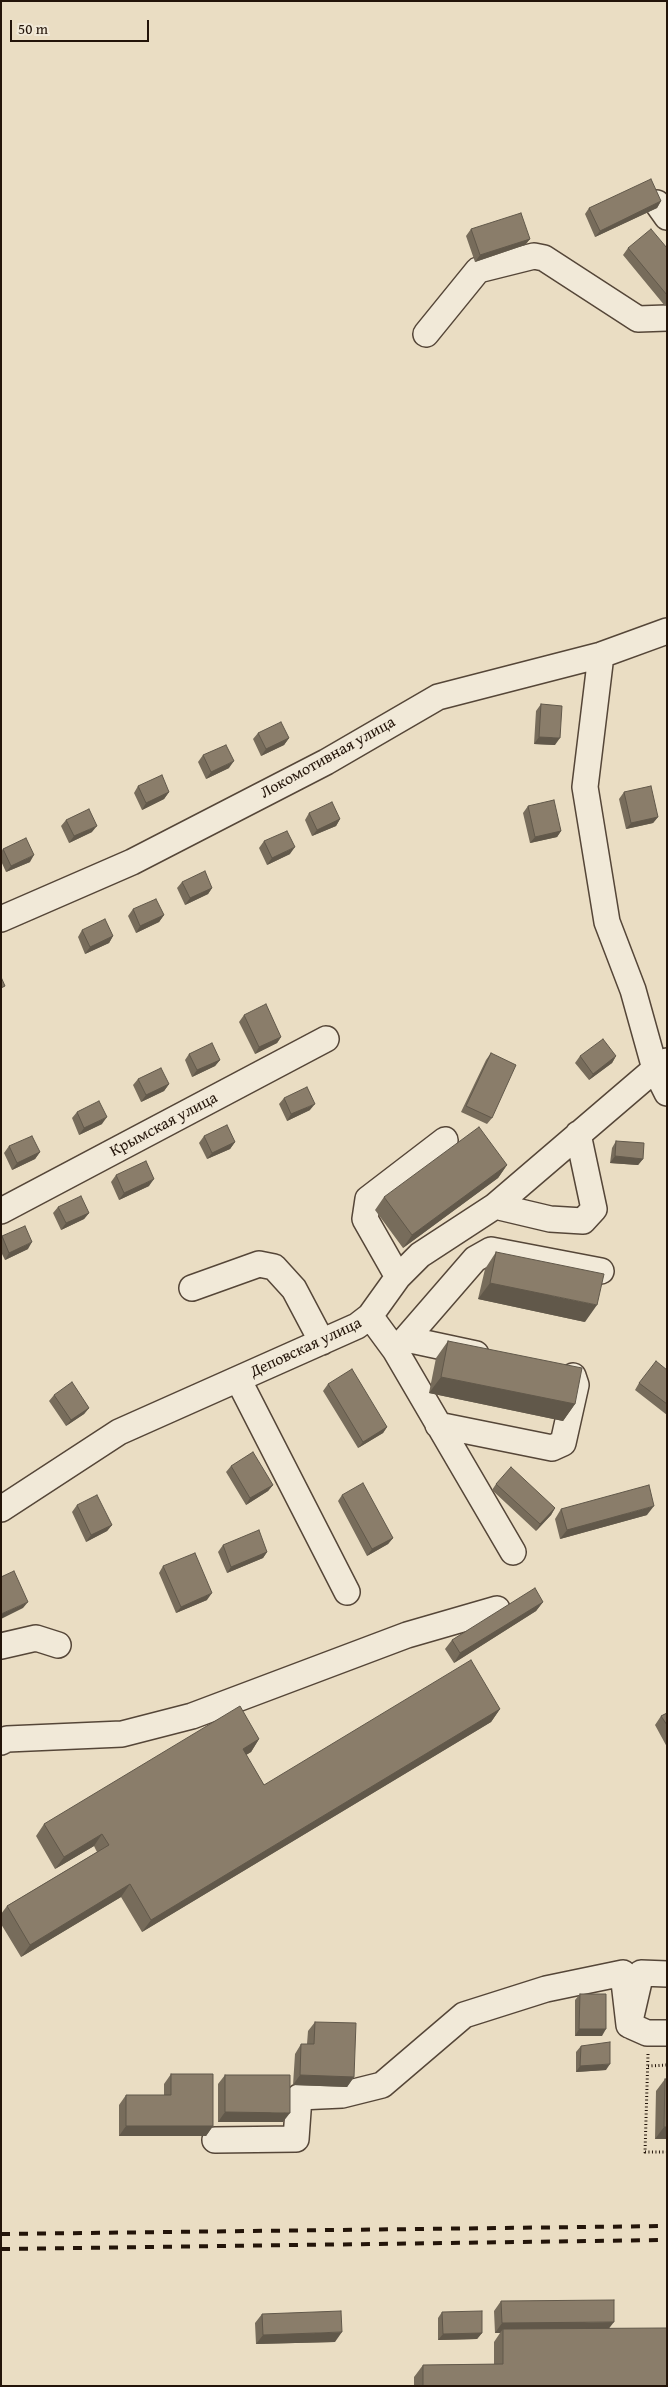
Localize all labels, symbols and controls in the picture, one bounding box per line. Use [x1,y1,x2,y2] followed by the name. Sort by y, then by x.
[12,10,151,42] scale bar
[18,18,48,39] text: 50 m
[257,713,399,803] street label: Локомотивная улица
[107,1089,221,1161] street label: Крымская улица
[247,1314,365,1382] street label: Деповская улица

